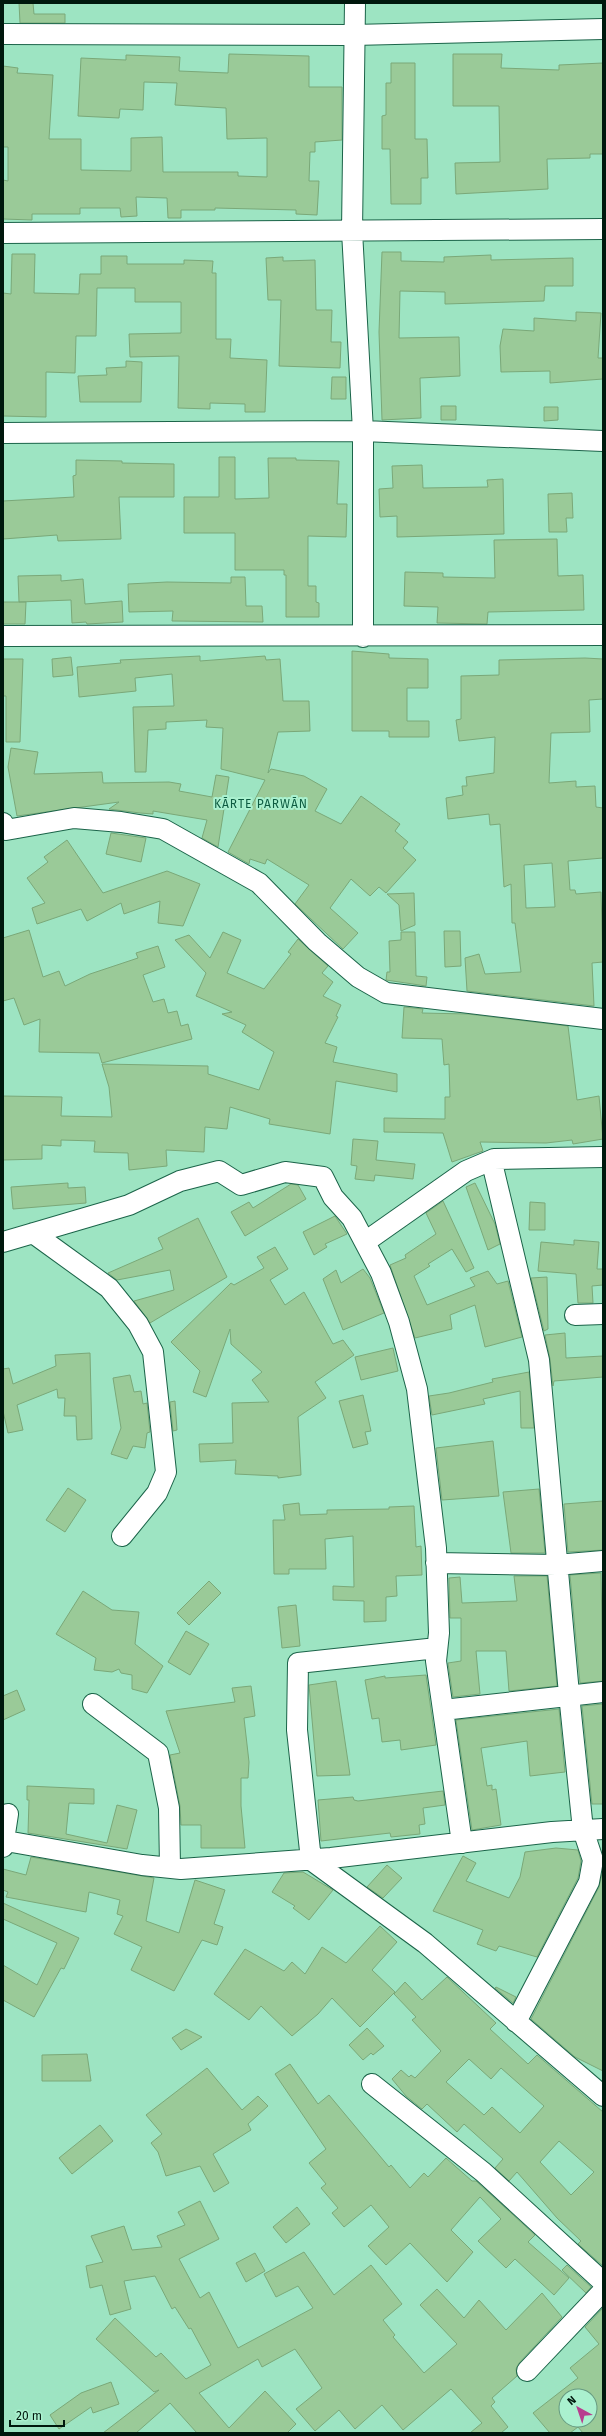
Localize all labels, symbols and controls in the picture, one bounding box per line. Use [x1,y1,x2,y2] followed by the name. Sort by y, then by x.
[214,797,308,811] district label: KĀRTE PARWĀN
[558,2388,598,2428] north arrow
[565,2393,579,2408] text: N
[10,2402,64,2428] scale bar
[16,2409,42,2423] text: 20 m

